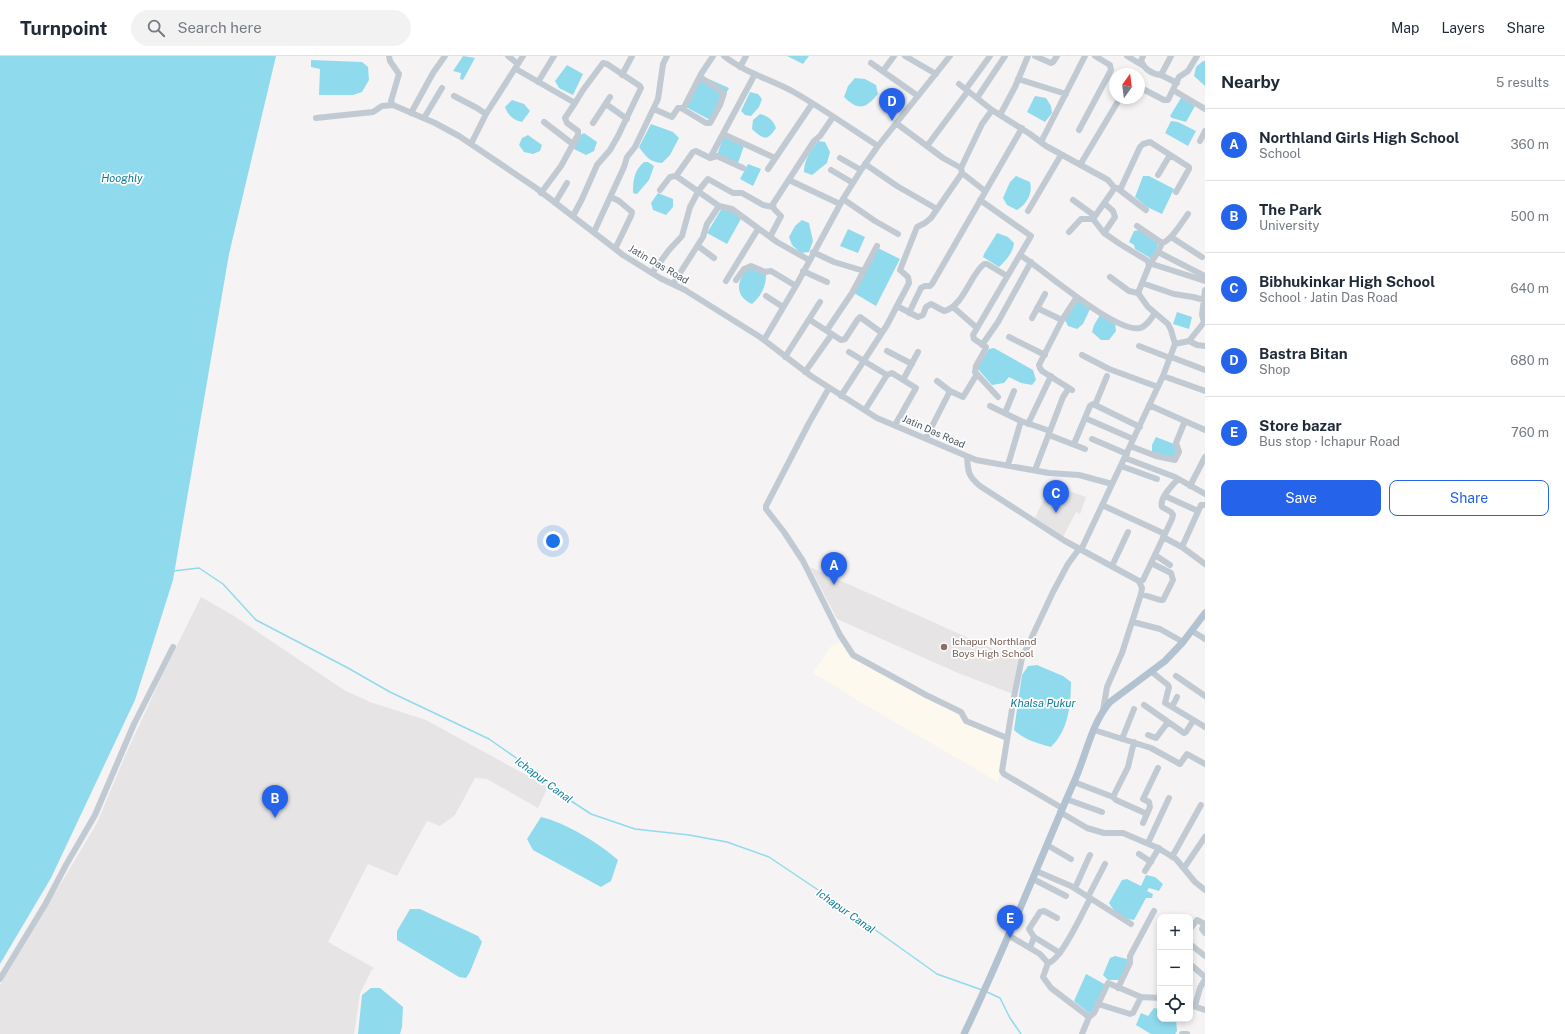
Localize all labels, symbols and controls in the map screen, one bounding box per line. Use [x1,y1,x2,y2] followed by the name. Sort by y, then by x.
[131,10,411,46] search box
[20,17,107,39] text: Turnpoint
[145,17,167,39] icon: search
[177,19,262,36] text: Search here
[1391,20,1419,36] text: Map
[1441,20,1485,36] text: Layers
[1507,20,1545,36] text: Share
[1109,68,1145,104] north arrow
[1221,72,1280,92] text: Nearby
[1496,75,1549,90] text: 5 results
[879,88,905,121] pin: D
[1259,129,1460,146] text: Northland Girls High School
[1229,137,1239,152] text: A
[1511,137,1549,152] text: 360 m
[1259,146,1301,161] text: School
[101,172,143,184] water label: Hooghly
[1259,201,1322,218] text: The Park
[1230,209,1238,224] text: B
[1510,209,1549,224] text: 500 m
[1259,218,1319,233] text: University
[627,242,691,286] street label: Jatin Das Road
[1259,273,1435,290] text: Bibhukinkar High School
[1229,281,1239,296] text: C
[1510,281,1549,296] text: 640 m
[1259,290,1398,305] text: School · Jatin Das Road
[1259,345,1348,362] text: Bastra Bitan
[1229,353,1239,368] text: D
[1510,353,1549,368] text: 680 m
[1259,362,1290,377] text: Shop
[901,412,967,450] street label: Jatin Das Road
[1259,417,1342,434] text: Store bazar
[1230,425,1238,440] text: E
[1511,425,1549,440] text: 760 m
[1259,434,1400,449] text: Bus stop · Ichapur Road
[1043,480,1069,513] pin: C
[1221,480,1381,516] button: Save
[1389,480,1549,516] button: Share
[543,531,563,551] your location
[821,552,847,585] pin: A
[952,635,1036,659] place label: Ichapur Northland Boys High School
[939,642,949,652] marker: Ichapur Northland Boys High School
[1010,697,1077,709] water label: Khalsa Pukur
[513,755,575,805] water label: Ichapur Canal
[262,785,288,818] pin: B
[814,886,878,936] water label: Ichapur Canal
[997,905,1023,938] pin: E
[1157,914,1193,1022] map controls
[1157,914,1193,950] button: +
[1157,950,1193,986] button: −
[1157,986,1193,1022] button: locate

